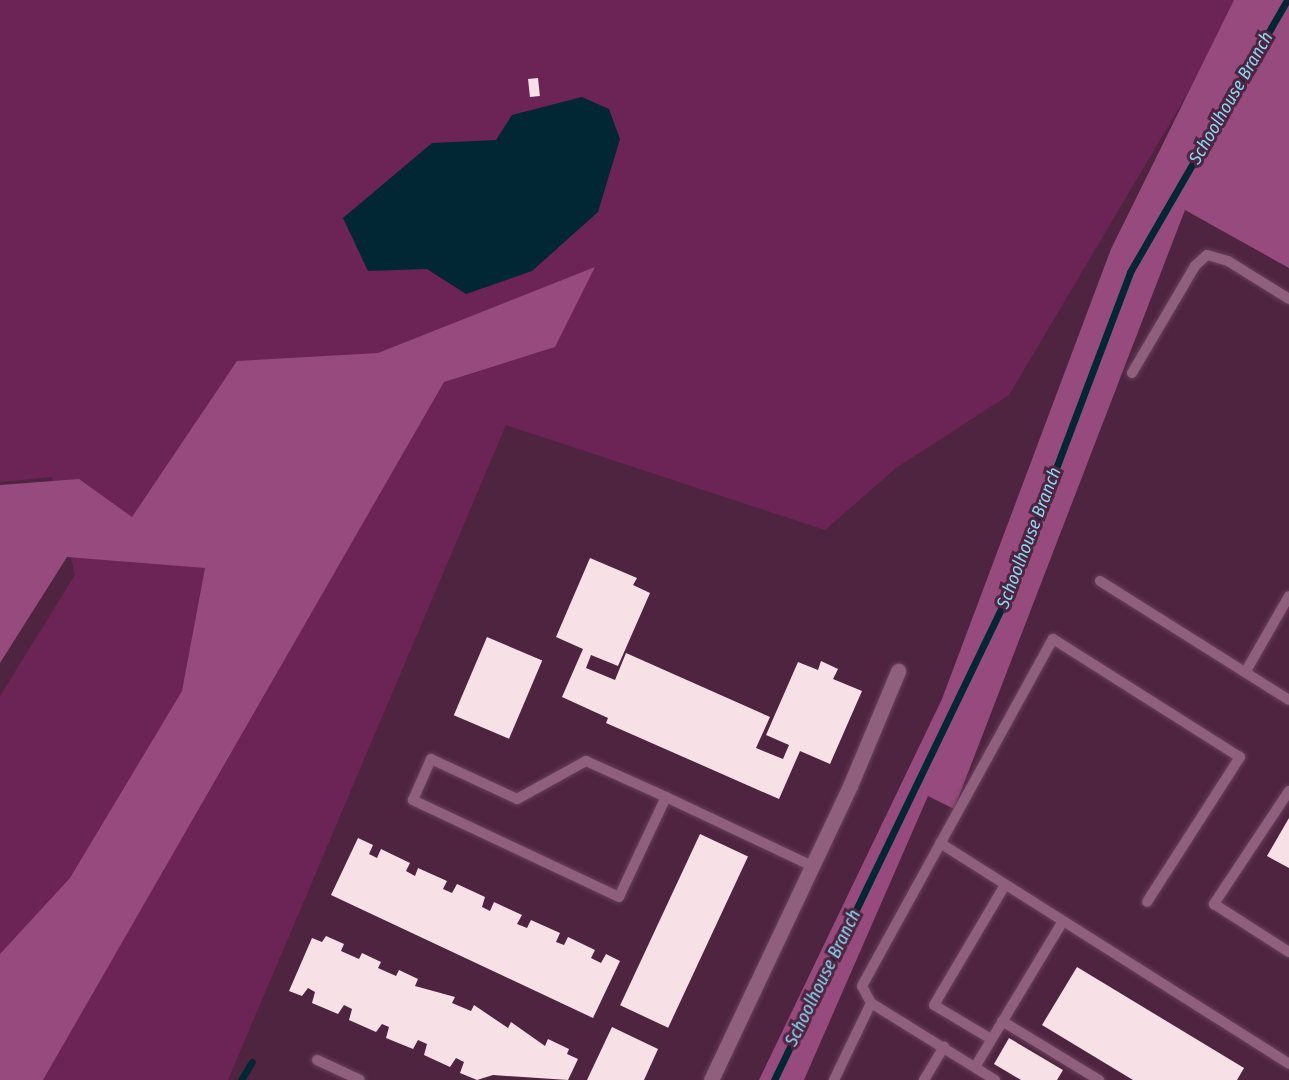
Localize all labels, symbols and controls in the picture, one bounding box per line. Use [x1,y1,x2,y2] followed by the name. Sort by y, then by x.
[1184,28,1278,168] water label: Schoolhouse Branch
[992,464,1066,612] water label: Schoolhouse Branch
[781,906,865,1050] water label: Schoolhouse Branch

